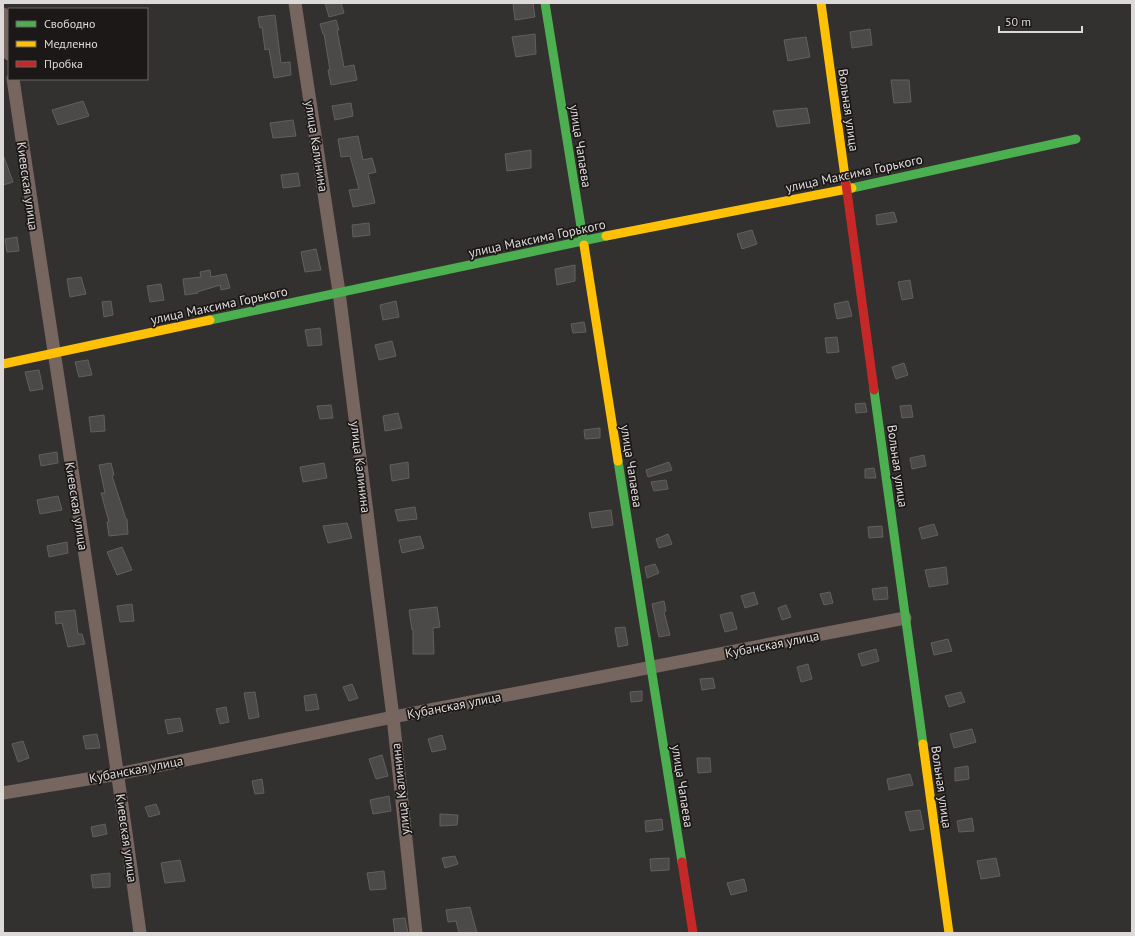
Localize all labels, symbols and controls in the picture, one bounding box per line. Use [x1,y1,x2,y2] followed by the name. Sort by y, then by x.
[8,8,148,80] legend
[999,8,1082,34] scale bar
[1005,14,1031,29] text: 50 m
[44,16,95,31] text: Свободно
[44,36,98,51] text: Медленно
[44,56,83,71] text: Пробка
[834,68,863,152] street label: Вольная улица
[301,99,332,193] street label: улица Калинина
[566,103,595,189] street label: улица Чапаева
[13,141,42,232] street label: Киевская улица
[784,151,924,196] street label: улица Максима Горького
[467,216,607,261] street label: улица Максима Горького
[149,283,289,328] street label: улица Максима Горького
[346,420,375,514] street label: улица Калинина
[617,423,646,509] street label: улица Чапаева
[883,424,912,508] street label: Вольная улица
[61,461,92,552] street label: Киевская улица
[724,627,821,662] street label: Кубанская улица
[406,688,503,723] street label: Кубанская улица
[387,742,414,836] street label: улица Калинина
[668,743,697,829] street label: улица Чапаева
[927,745,956,829] street label: Вольная улица
[88,752,185,787] street label: Кубанская улица
[112,793,141,884] street label: Киевская улица

